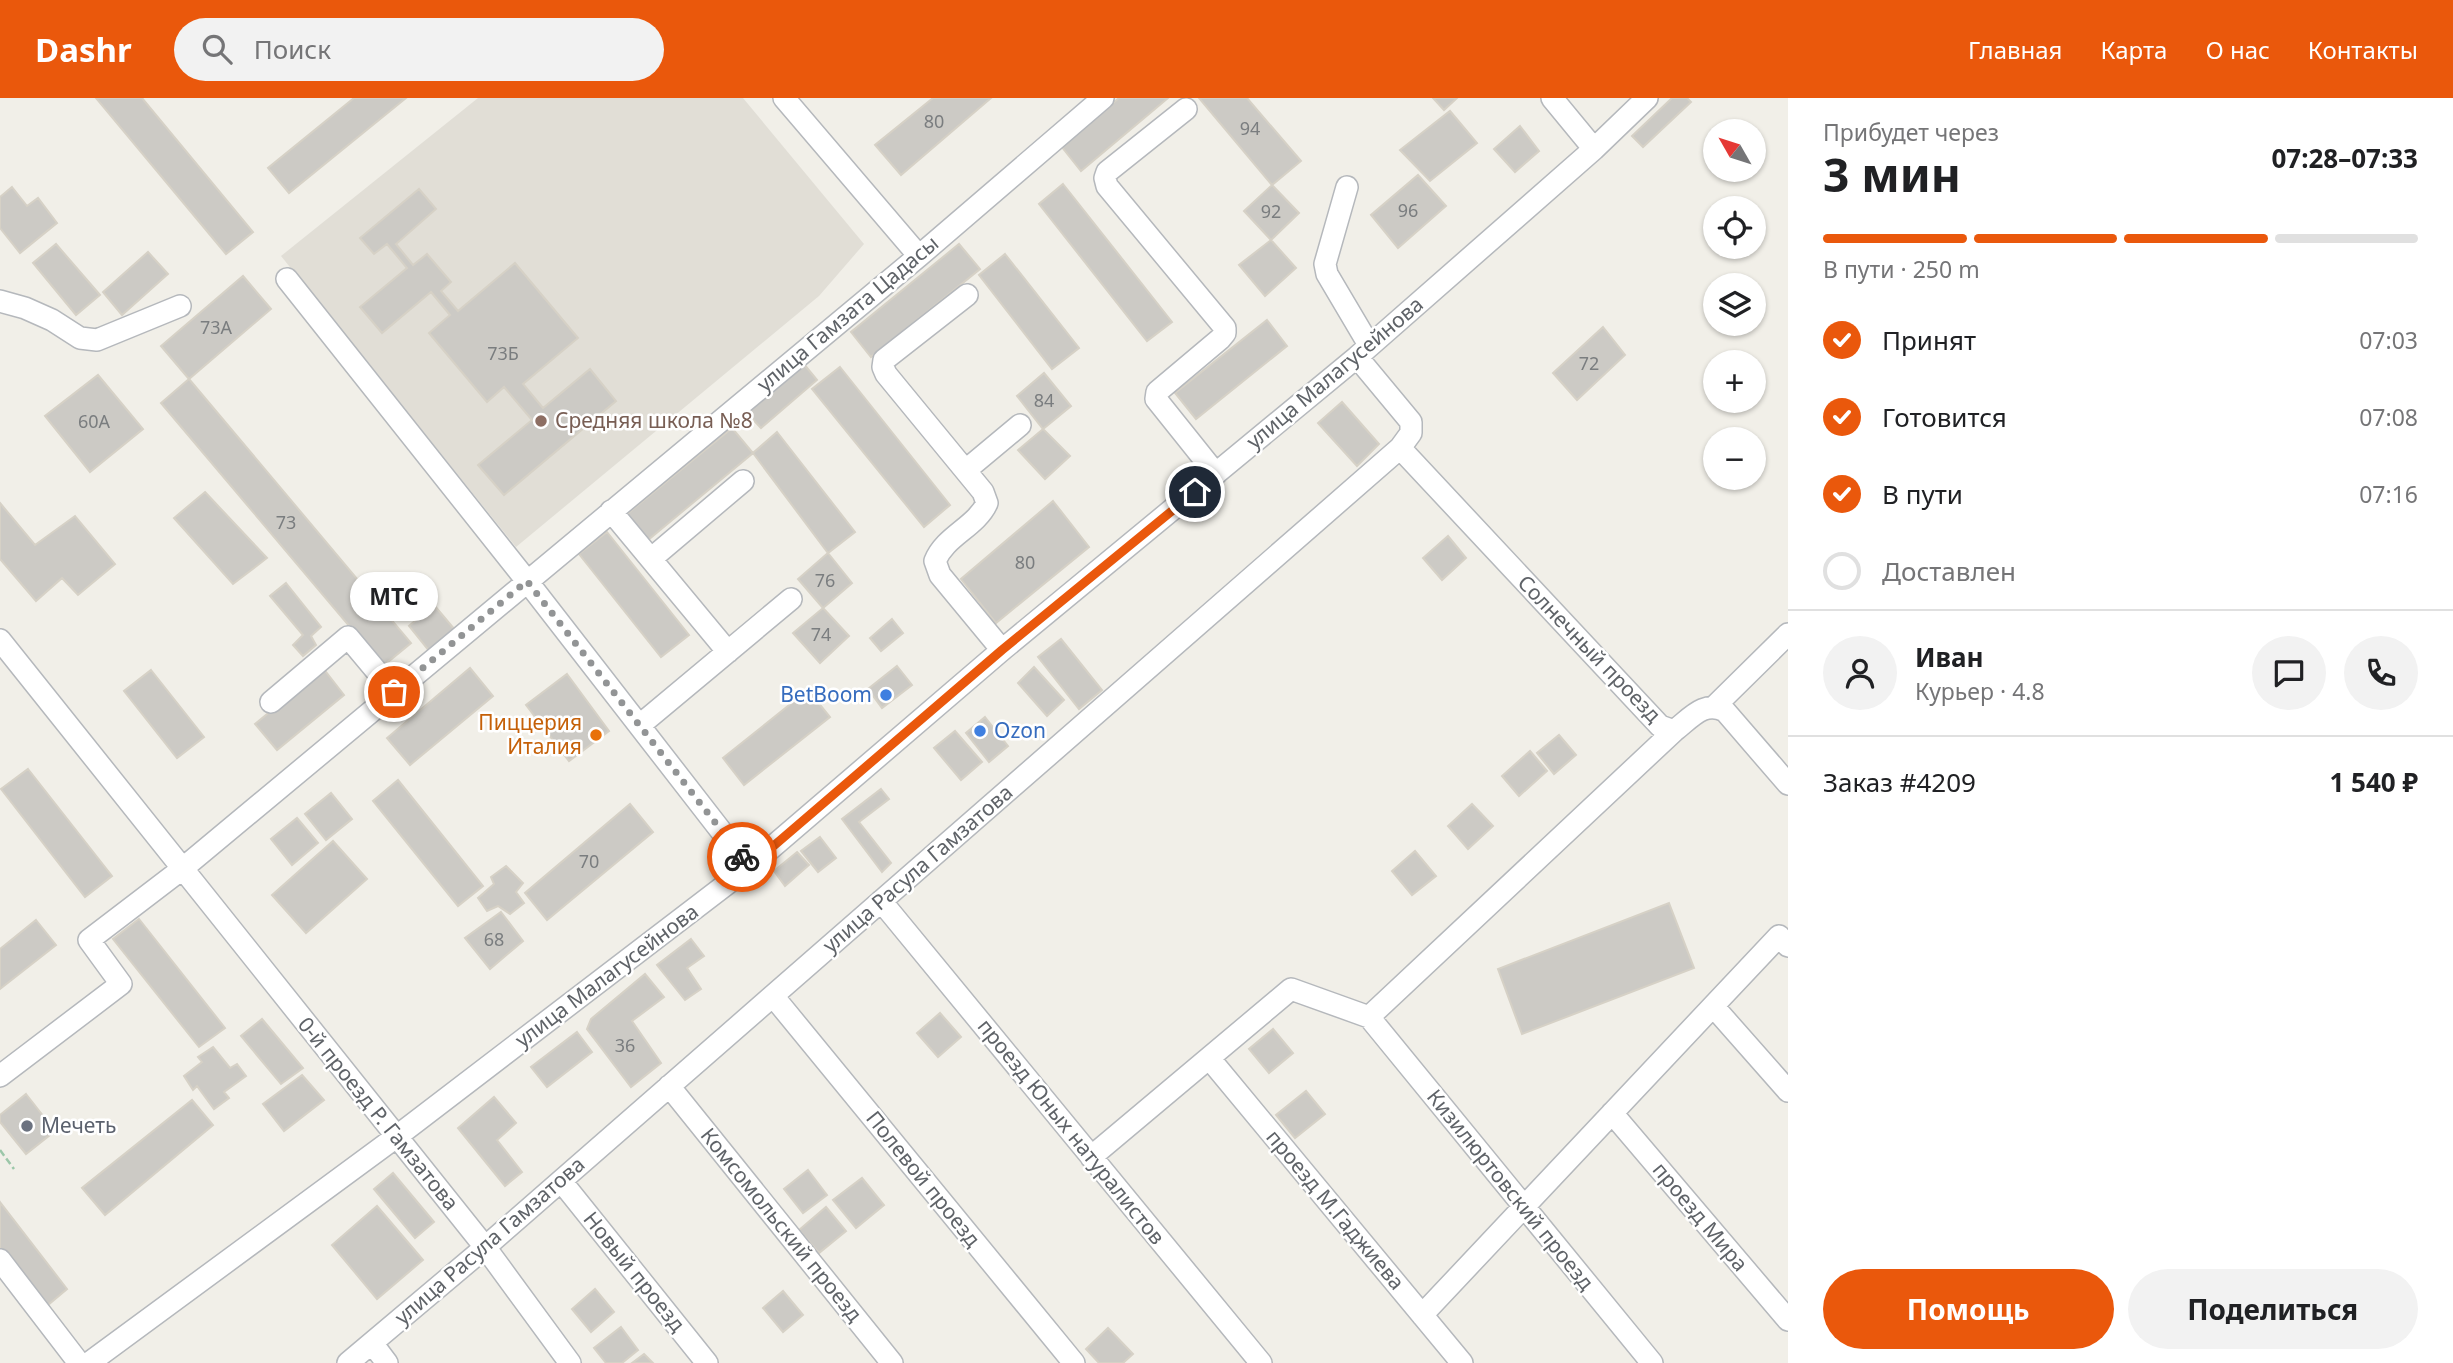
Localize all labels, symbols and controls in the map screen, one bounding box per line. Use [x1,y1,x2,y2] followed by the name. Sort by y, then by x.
[174,18,664,81] search box
[35,27,132,72] text: Dashr
[198,30,236,68] icon: search
[254,31,331,67] text: Поиск
[1968,33,2062,66] text: Главная
[2100,33,2167,66] text: Карта
[2205,33,2270,66] text: О нас
[2308,33,2418,66] text: Контакты
[924,109,944,133] house number: 80
[1240,116,1260,140] house number: 94
[1823,116,1999,148] text: Прибудет через
[1703,119,1766,182] north arrow
[1703,119,1766,490] map controls
[2271,140,2418,176] text: 07:28–07:33
[1823,143,1961,205] text: 3 мин
[1703,196,1766,259] button: locate
[1398,198,1418,222] house number: 96
[1261,199,1281,223] house number: 92
[751,229,944,398] street label: улица Гамзата Цадасы
[1823,253,1980,285] text: В пути · 250 m
[1703,273,1766,336] button: layers
[1240,290,1429,455] street label: улица Малагусейнова
[200,315,233,339] house number: 73А
[1823,321,1861,359] icon: check
[1882,322,1976,358] text: Принят
[2359,324,2418,356] text: 07:03
[487,341,519,365] house number: 73Б
[1703,350,1766,413] button: +
[1579,351,1599,375] house number: 72
[1034,388,1054,412] house number: 84
[1823,398,1861,436] icon: check
[1882,399,2007,435] text: Готовится
[2359,401,2418,433] text: 07:08
[555,406,753,434] place label: Средняя школа №8
[78,409,111,433] house number: 60А
[533,413,549,429] marker: Средняя школа №8
[1703,427,1766,490] button: −
[1165,462,1225,522] pin
[1176,473,1214,511] icon: home
[1823,475,1861,513] icon: check
[1882,476,1963,512] text: В пути
[2359,478,2418,510] text: 07:16
[276,510,296,534] house number: 73
[1015,550,1035,574] house number: 80
[1882,553,2016,589] text: Доставлен
[815,568,835,592] house number: 76
[1512,569,1668,728] street label: Солнечный проезд
[350,573,438,622] callout: МТС
[369,580,419,612] text: МТС
[811,622,831,646] house number: 74
[1823,636,1897,710] button: person
[2252,636,2326,710] button: chat
[2344,636,2418,710] button: phone
[1915,639,1984,675] text: Иван
[364,662,424,722] pin
[375,673,413,711] icon: bag
[1915,675,2045,707] text: Курьер · 4.8
[780,680,872,708] place label: BetBoom
[878,687,894,703] marker: BetBoom
[478,708,582,760] place label: Пиццерия Италия
[994,716,1046,744] place label: Ozon
[972,723,988,739] marker: Ozon
[588,727,604,743] marker: Пиццерия Италия
[1823,764,1976,800] text: Заказ #4209
[2329,764,2418,800] text: 1 540 ₽
[816,778,1018,959] street label: улица Расула Гамзатова
[707,822,777,892] courier
[723,838,761,876] icon: bike
[579,849,599,873] house number: 70
[509,897,704,1053] street label: улица Малагусейнова
[484,927,504,951] house number: 68
[292,1011,466,1216] street label: 0-й проезд Р. Гамзатова
[972,1013,1172,1250] street label: проезд Юных натуралистов
[615,1033,635,1057] house number: 36
[1421,1083,1601,1296] street label: Кизилюртовский проезд
[860,1105,987,1252] street label: Полевой проезд
[41,1111,116,1139] place label: Мечеть
[19,1118,35,1134] marker: Мечеть
[695,1122,869,1327] street label: Комсомольский проезд
[1260,1123,1411,1295] street label: проезд М.Гаджиева
[388,1150,590,1331] street label: улица Расула Гамзатова
[1647,1156,1755,1277] street label: проезд Мира
[578,1205,692,1337] street label: Новый проезд
[1823,1269,2114,1349] button: Помощь
[2128,1269,2418,1349] button: Поделиться

